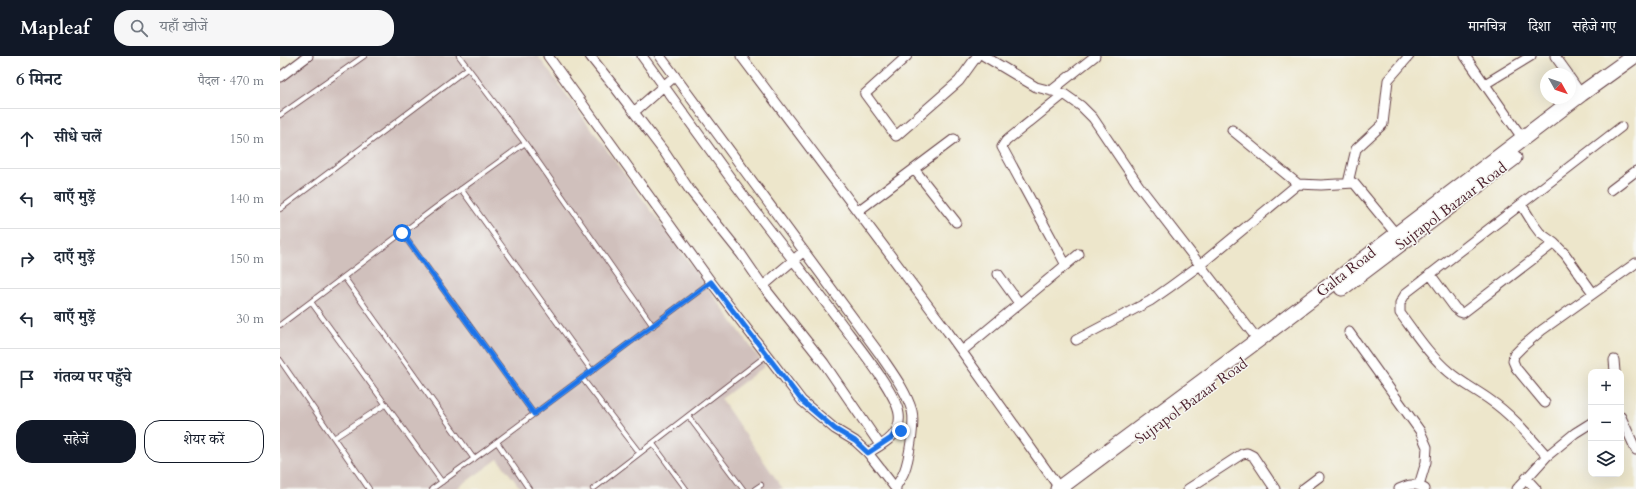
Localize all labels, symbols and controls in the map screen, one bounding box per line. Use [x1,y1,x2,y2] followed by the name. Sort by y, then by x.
[114,10,394,46] search box
[20,15,90,41] text: Mapleaf
[160,16,208,36] text: यहाँ खोजें
[128,17,150,39] icon: search
[1468,17,1506,36] text: मानचित्र
[1528,17,1550,36] text: दिशा
[1572,17,1616,36] text: सहेजे गए
[16,68,62,91] text: 6 मिनट
[1540,68,1576,104] north arrow
[198,72,264,90] text: पैदल · 470 m
[54,127,102,147] text: सीधे चलें
[16,128,38,150] icon: ahead
[230,130,264,148] text: 150 m
[1391,157,1511,255] street label: Sujrapol Bazaar Road
[54,187,95,207] text: बाएँ मुड़ें
[16,188,38,210] icon: left
[230,190,264,208] text: 140 m
[393,224,411,242] route start
[1312,242,1380,302] street label: Galta Road
[54,247,95,267] text: दाएँ मुड़ें
[16,248,38,270] icon: right
[230,250,264,268] text: 150 m
[54,307,95,327] text: बाएँ मुड़ें
[16,308,38,330] icon: left
[236,310,264,328] text: 30 m
[1131,353,1251,449] street label: Sujrapol Bazaar Road
[54,367,131,387] text: गंतव्य पर पहुँचे
[16,368,38,390] icon: arrive
[1588,369,1624,477] map controls
[1588,369,1624,405] button: +
[1588,405,1624,441] button: −
[16,420,136,463] button: सहेजें
[144,420,264,463] button: शेयर करें
[892,422,910,440] route end
[1588,441,1624,477] button: layers

